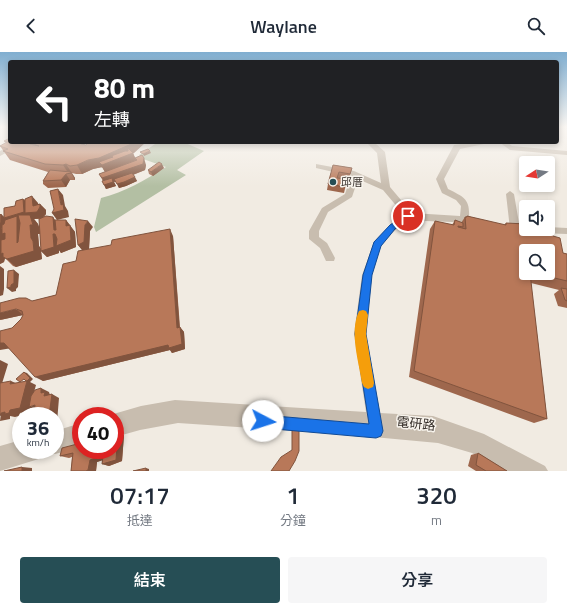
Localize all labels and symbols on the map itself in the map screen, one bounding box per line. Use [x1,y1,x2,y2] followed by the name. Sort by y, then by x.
[519,156,555,192] north arrow
[341,174,363,190] place label: 邱厝
[328,177,338,187] marker: 邱厝
[391,199,425,233] pin
[242,400,284,442] position arrow
[72,407,124,459] speed limit sign: 40
[396,411,436,435] street label: 電研路

